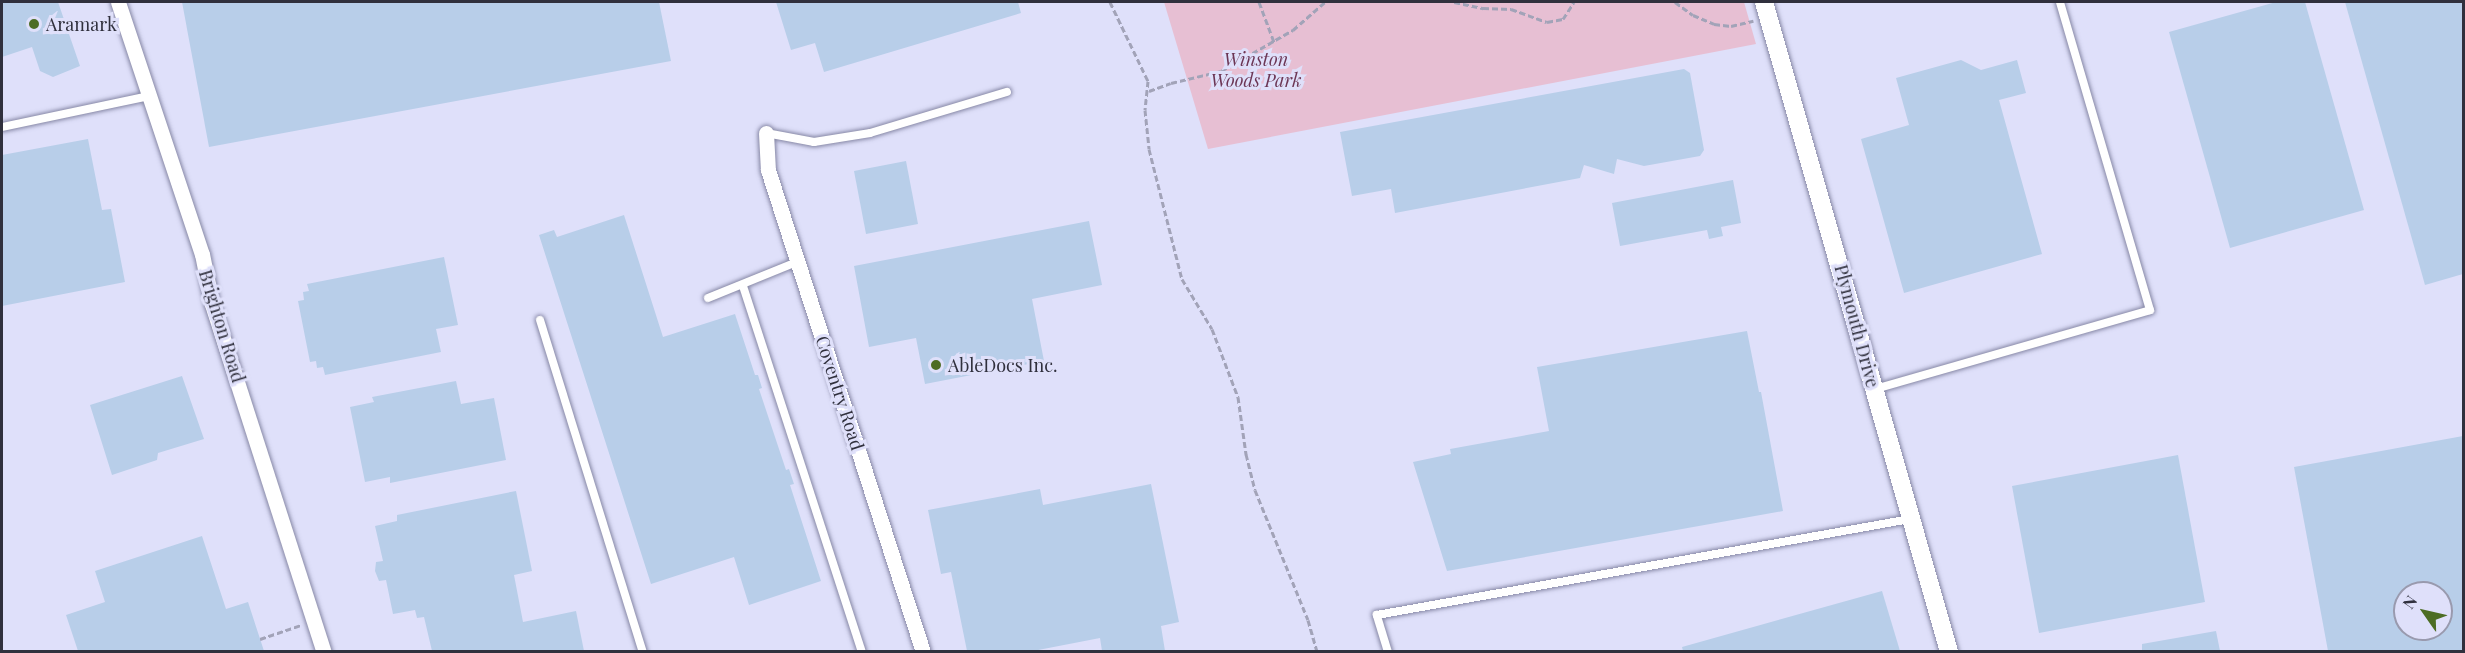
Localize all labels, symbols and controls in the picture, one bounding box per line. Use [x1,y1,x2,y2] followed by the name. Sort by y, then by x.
[46,13,117,35] place label: Aramark
[27,17,41,31] marker: Aramark
[1211,49,1301,92] park label: Winston Woods Park
[1830,262,1884,390] street label: Plymouth Drive
[195,267,249,385] street label: Brighton Road
[811,333,869,453] street label: Coventry Road
[948,354,1058,376] place label: AbleDocs Inc.
[929,358,943,372] marker: AbleDocs Inc.
[2393,581,2453,641] north arrow
[2397,591,2421,612] text: N

